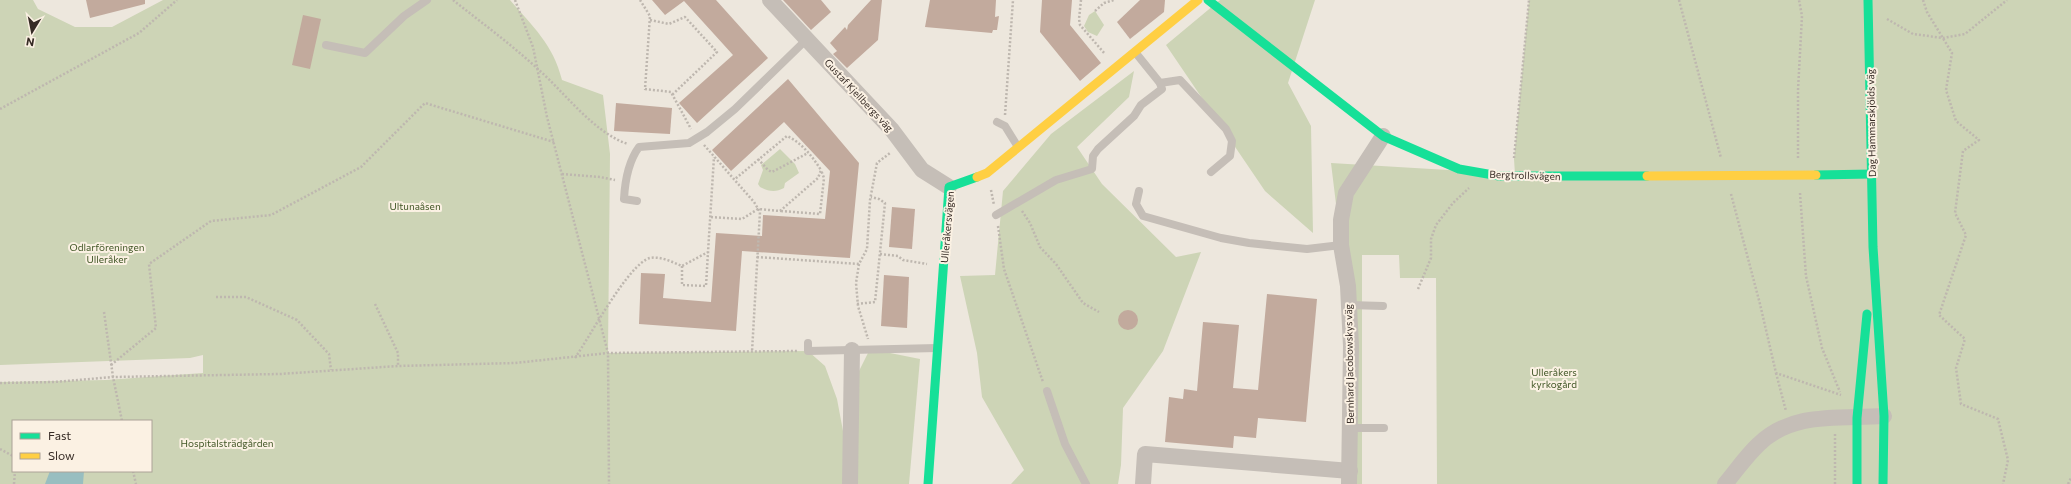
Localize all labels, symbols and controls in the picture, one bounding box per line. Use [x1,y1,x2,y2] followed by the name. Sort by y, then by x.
[12,12,52,52] north arrow
[25,35,35,49] text: N
[822,56,896,134] street label: Gustaf Kjellbergs väg
[1864,68,1878,177] street label: Dag Hammarskjölds väg
[1489,168,1561,182] street label: Bergtrollsvägen
[938,191,956,263] street label: Ulleråkersvägen
[389,200,441,212] park label: Ultunaåsen
[70,241,144,265] park label: Odlarföreningen Ulleråker
[1342,303,1356,424] street label: Bernhard Jacobowskys väg
[1531,366,1577,390] park label: Ulleråkers kyrkogård
[12,420,152,472] legend
[48,428,71,442] text: Fast
[181,437,273,449] park label: Hospitalsträdgården
[48,448,75,462] text: Slow

